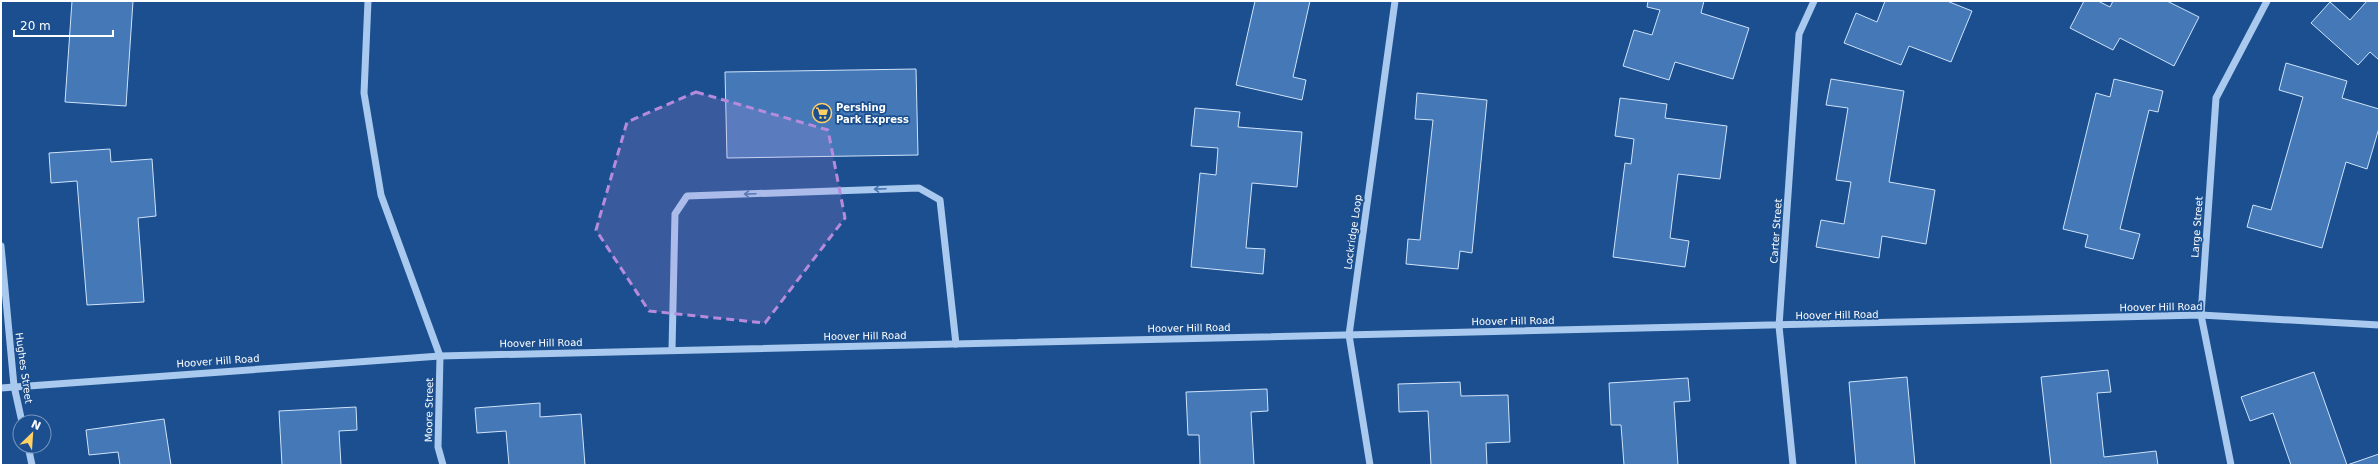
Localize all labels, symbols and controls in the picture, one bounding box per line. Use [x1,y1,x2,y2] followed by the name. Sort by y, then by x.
[14,12,113,38] scale bar
[20,19,51,33] text: 20 m
[811,102,833,124] supermarket icon: Pershing Park Express
[836,102,909,125] place label: Pershing Park Express
[874,186,887,193] one-way arrow
[744,190,757,197] one-way arrow
[1342,194,1364,270] street label: Lockridge Loop
[2189,196,2205,258] street label: Large Street
[1768,198,1784,264] street label: Carter Street
[2119,301,2203,313] street label: Hoover Hill Road
[1795,309,1879,321] street label: Hoover Hill Road
[1471,315,1555,327] street label: Hoover Hill Road
[1147,322,1231,334] street label: Hoover Hill Road
[823,330,907,342] street label: Hoover Hill Road
[14,332,34,404] street label: Hughes Street
[499,337,583,349] street label: Hoover Hill Road
[176,353,260,369] street label: Hoover Hill Road
[423,378,435,442] street label: Moore Street
[12,414,52,454] north arrow
[29,418,43,433] text: N

